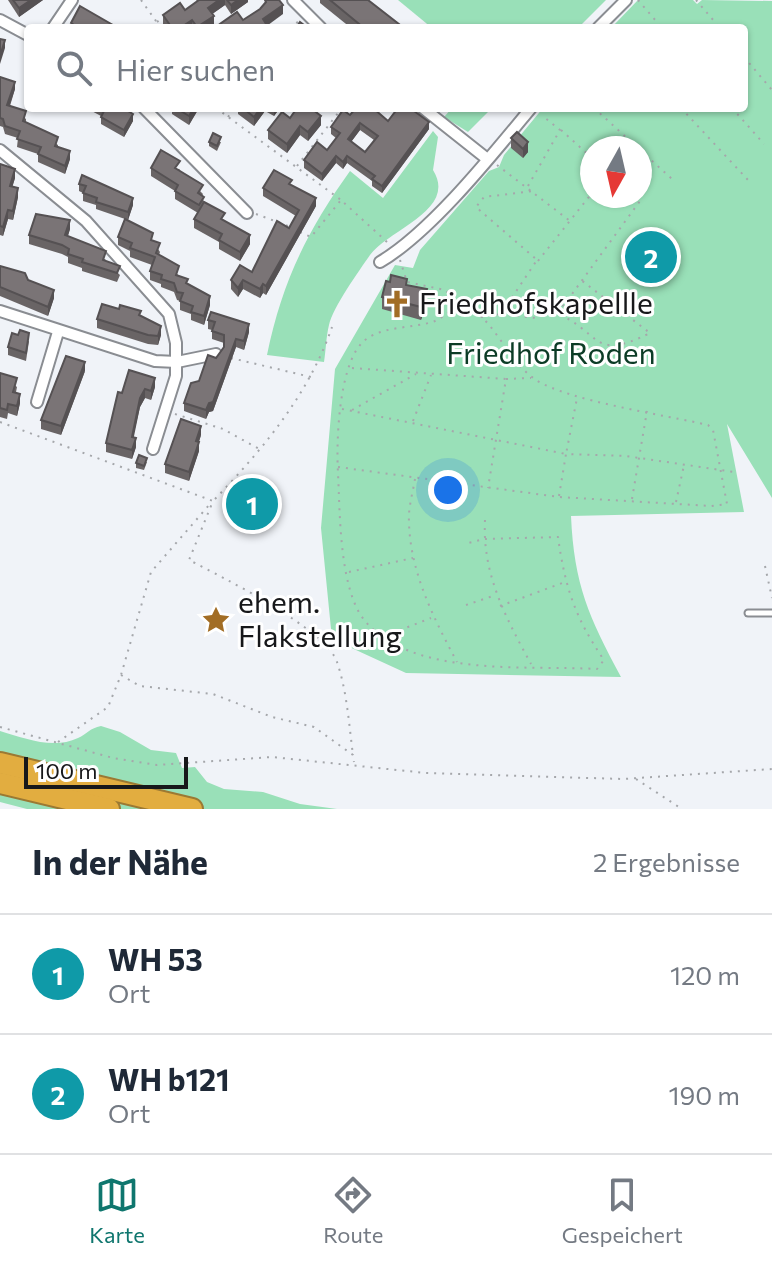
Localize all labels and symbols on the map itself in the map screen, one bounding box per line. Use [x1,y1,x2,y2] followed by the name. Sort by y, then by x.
[580,136,652,208] north arrow
[625,227,677,287] pin: 2
[419,283,653,320] place label: Friedhofskapellle
[382,289,412,319] church icon: Friedhofskapellle
[446,333,656,370] park label: Friedhof Roden
[428,470,468,510] your location
[226,474,278,534] pin: 1
[238,582,402,653] place label: ehem. Flakstellung
[201,605,231,635] place icon: ehem. Flakstellung
[24,753,188,789] scale bar

